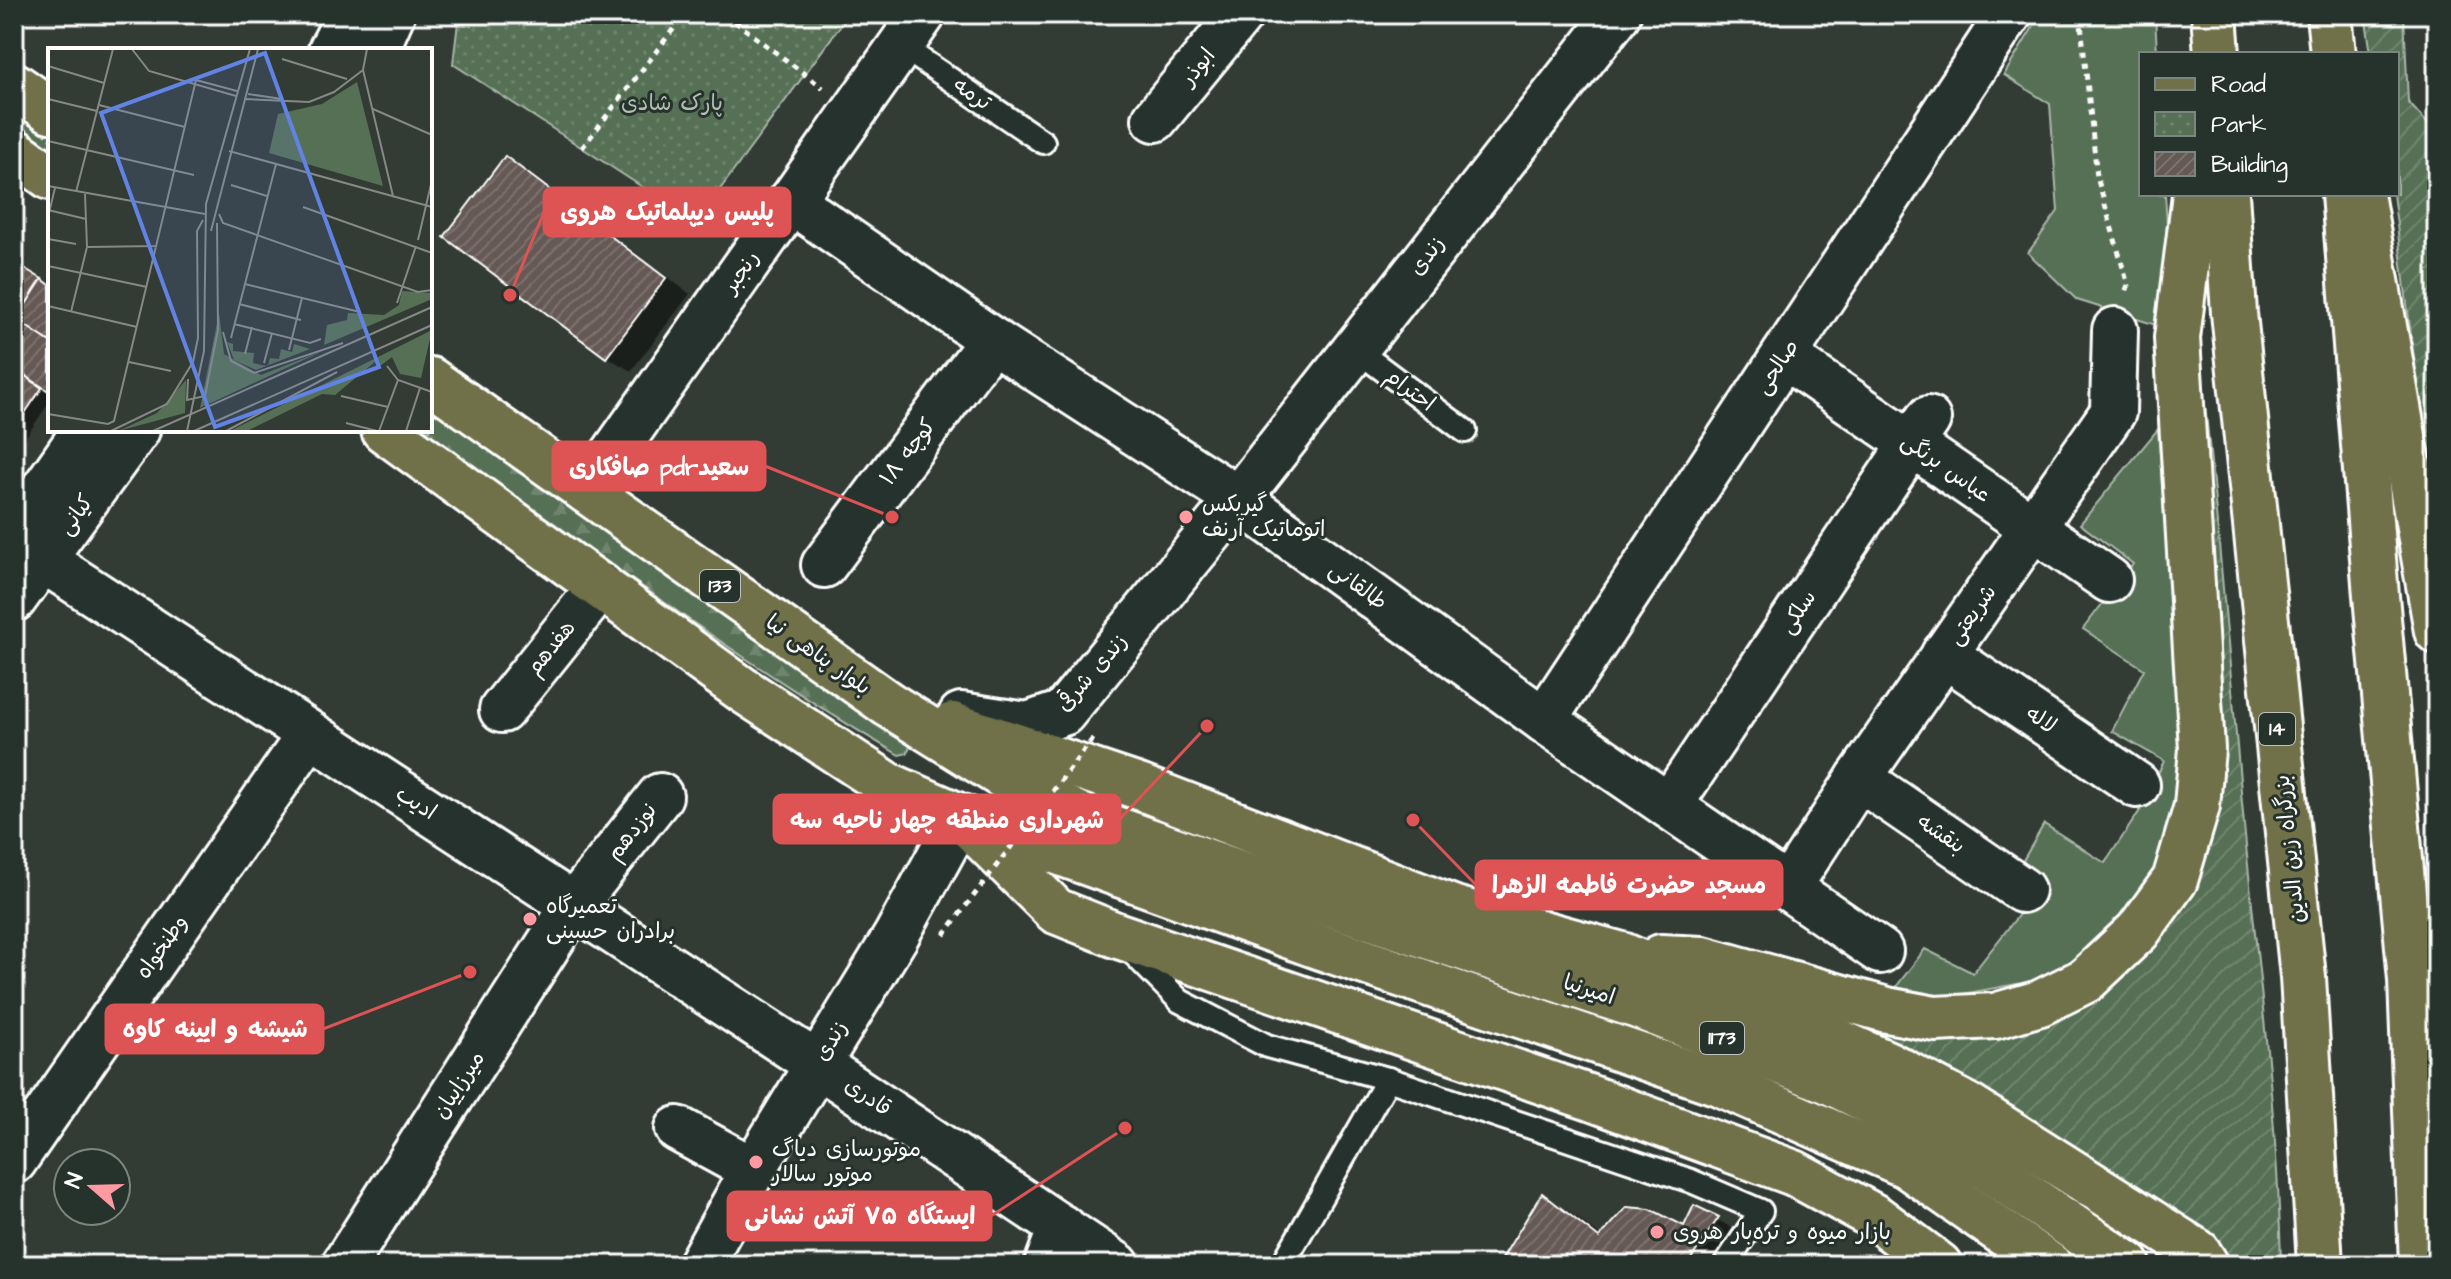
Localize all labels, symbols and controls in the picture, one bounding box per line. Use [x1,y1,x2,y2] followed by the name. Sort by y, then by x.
[1172,41,1223,94] street label: ابوذر
[48,48,432,432] inset map
[2139,52,2399,196] legend
[2211,68,2266,102] text: Road
[947,70,998,118] street label: ترمه
[621,88,723,119] park label: پارک شادی
[2211,108,2267,142] text: Park
[2211,148,2288,183] text: Building
[544,188,790,236] callout: پلیس دیپلماتیک هروی
[560,196,774,230] text: پلیس دیپلماتیک هروی
[1402,230,1452,282] street label: زندی
[714,244,767,301] street label: رنجبر
[1747,333,1807,401] street label: صالحی
[1378,361,1442,420] street label: احترام
[872,412,944,492] street label: کوچه ۱۸
[1895,426,1997,510] street label: عباس برنگی
[553,442,765,490] callout: صافکاری pdrسعید
[569,451,749,485] text: صافکاری pdrسعید
[51,488,101,542] street label: کیانی
[1202,489,1326,545] place label: گیربکس اتوماتیک آرنف
[1177,508,1195,526] marker: گیربکس اتوماتیک آرنف
[1322,554,1394,618] street label: طالقانی
[700,570,740,602] road number: 133
[1940,578,2004,652] street label: شریعتی
[1772,584,1824,640] street label: سلکی
[759,607,877,703] street label: بلوار پناهی نیا
[519,614,583,682] street label: هفدهم
[1049,627,1135,719] street label: زندی شرقی
[2020,699,2062,741] street label: لاله
[2259,713,2295,745] road number: 14
[2267,773,2313,925] street label: بزرگراه زین الدین
[389,778,443,828] street label: ادیب
[774,795,1120,843] callout: شهرداری منطقه چهار ناحیه سه
[599,796,665,868] street label: نوزدهم
[790,804,1104,838] text: شهرداری منطقه چهار ناحیه سه
[1911,806,1971,862] street label: بنقشه
[1476,861,1782,909] callout: مسجد حضرت فاطمه الزهرا
[1492,869,1766,903] text: مسجد حضرت فاطمه الزهرا
[546,891,675,947] place label: تعمیرگاه برادران حسینی
[129,908,195,986] street label: وطنخواه
[521,910,539,928] marker: تعمیرگاه برادران حسینی
[1559,967,1619,1013] street label: امیرنیا
[106,1005,323,1053] callout: شیشه و ایینه کاوه
[122,1013,308,1047] text: شیشه و ایینه کاوه
[807,1015,855,1067] street label: زندی
[1700,1022,1744,1054] road number: 1173
[425,1045,493,1125] street label: میرزاییان
[838,1070,898,1124] street label: قادری
[770,1134,921,1190] place label: موتورسازی دیاگ موتور سالار
[52,1147,132,1227] north arrow
[747,1153,765,1171] marker: موتورسازی دیاگ موتور سالار
[58,1169,92,1192] text: N
[728,1192,991,1240] callout: ایستگاه ۷۵ آتش نشانی
[745,1200,975,1234] text: ایستگاه ۷۵ آتش نشانی
[1673,1217,1891,1248] place label: بازار میوه و تره‌بار هروی
[1648,1223,1666,1241] marker: بازار میوه و تره‌بار هروی

